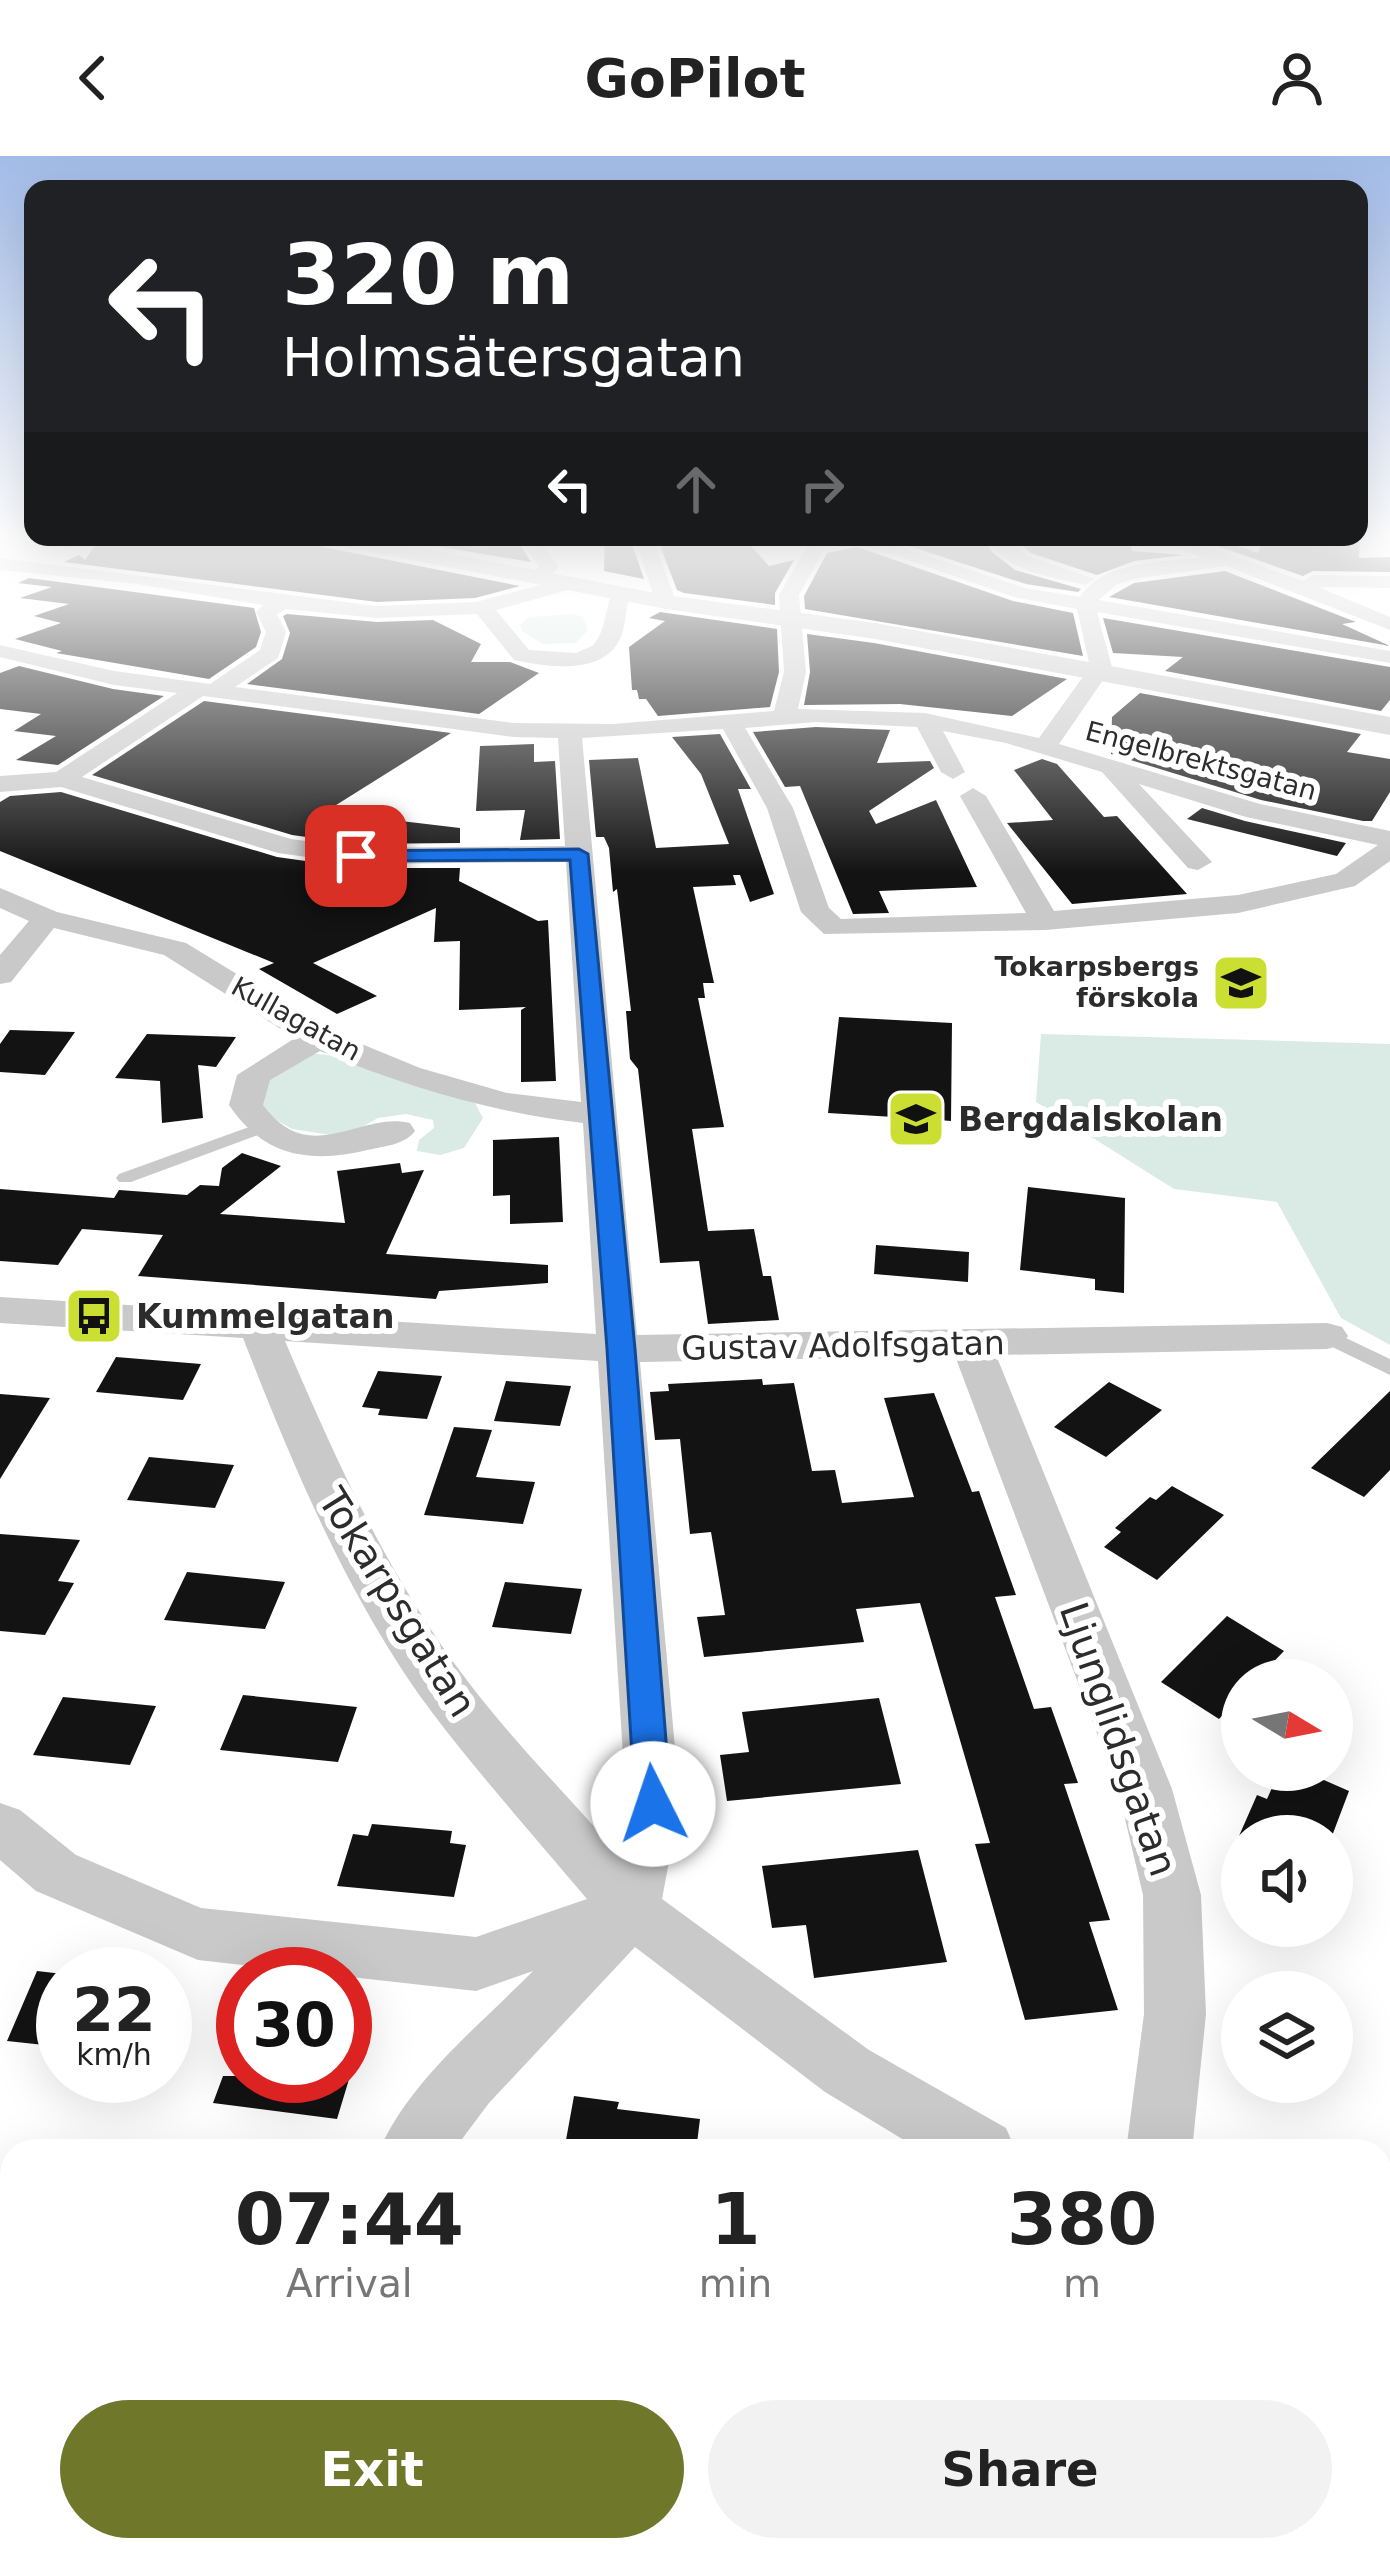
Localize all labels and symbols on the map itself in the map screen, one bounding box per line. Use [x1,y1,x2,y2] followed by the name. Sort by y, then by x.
[1082,715,1320,806] street label: Engelbrektsgatan
[305,805,407,907] pin
[994,951,1199,1013] place label: Tokarpsbergs förskola
[1210,952,1272,1014] school or university icon: Tokarpsbergs förskola
[226,970,366,1067] street label: Kullagatan
[885,1088,947,1150] school or university icon: Bergdalskolan
[958,1100,1223,1139] place label: Bergdalskolan
[63,1285,125,1347] bus stop icon: Kummelgatan
[136,1297,394,1336] place label: Kummelgatan
[681,1323,1005,1368] street label: Gustav Adolfsgatan
[309,1479,486,1725] street label: Tokarpsgatan
[1051,1597,1186,1882] street label: Ljunglidsgatan
[1221,1659,1353,1791] north arrow
[590,1741,716,1867] position arrow
[216,1947,372,2103] speed limit sign: 30

